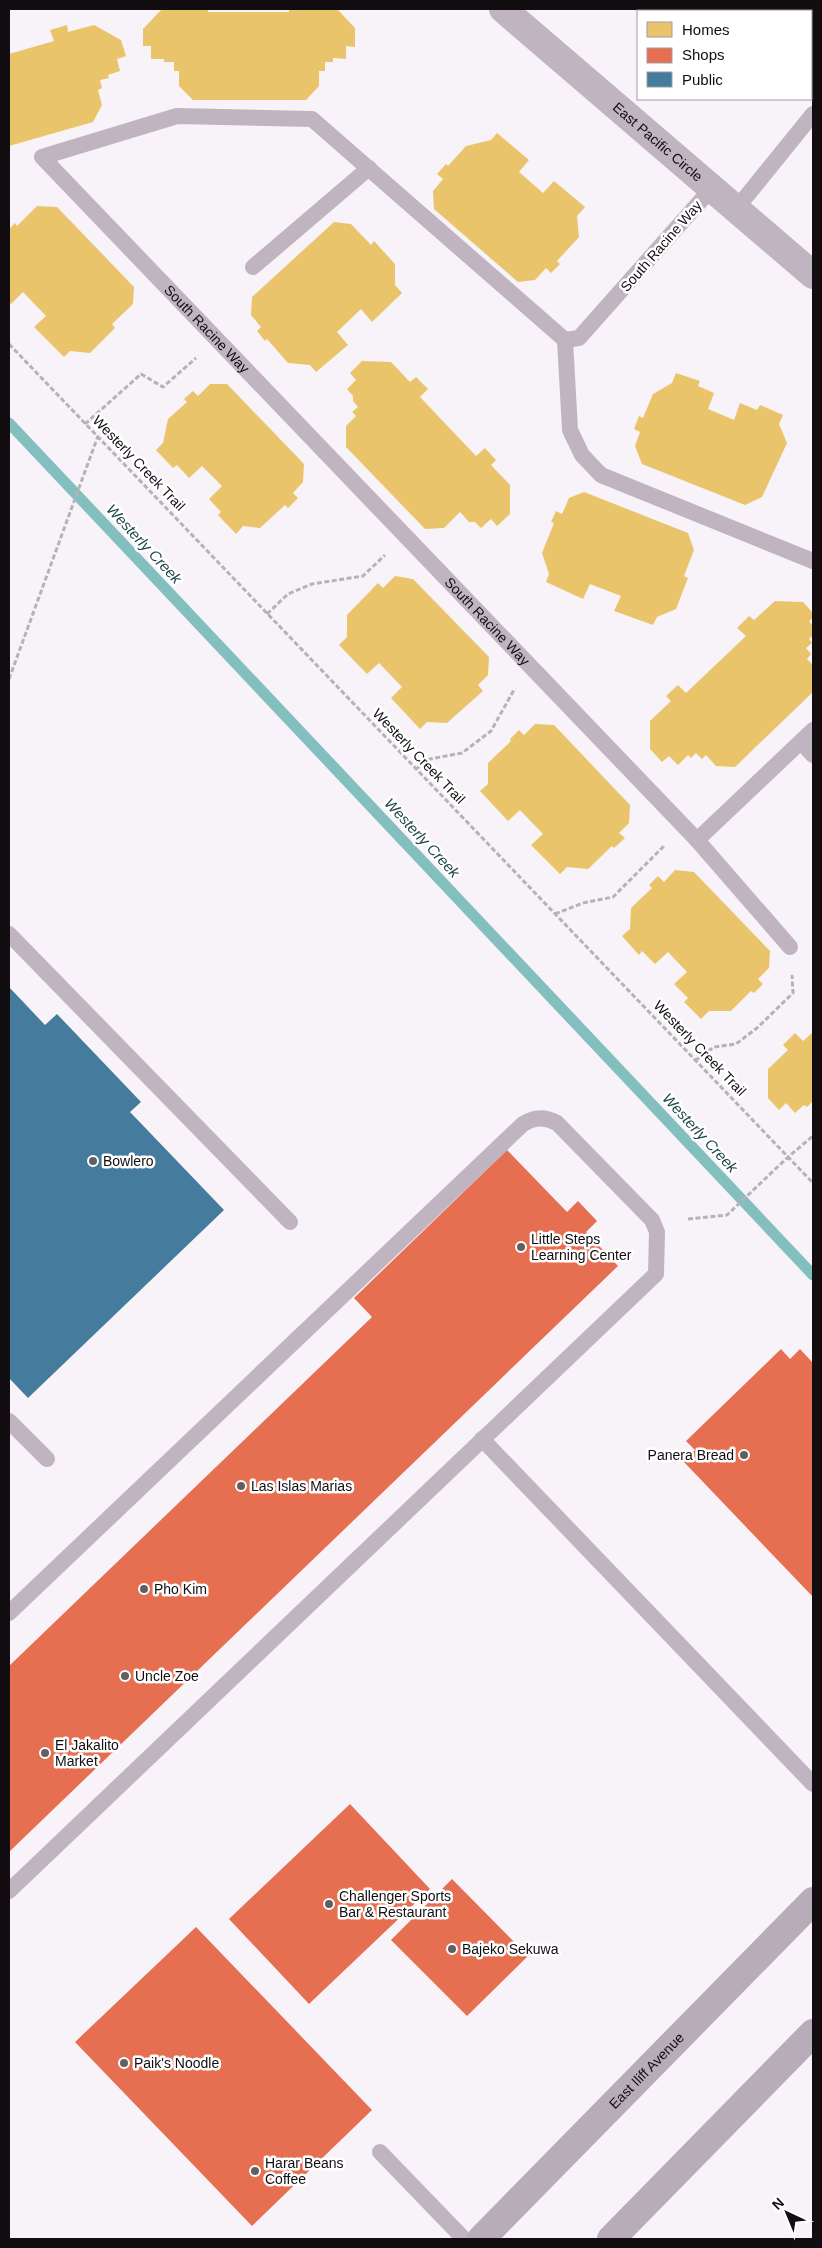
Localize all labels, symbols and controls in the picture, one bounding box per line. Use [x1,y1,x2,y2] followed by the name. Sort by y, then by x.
[637,10,812,100] legend
[682,21,730,38] text: Homes
[682,46,725,63] text: Shops
[682,71,723,88] text: Public
[610,99,706,185] street label: East Pacific Circle
[617,197,705,295] street label: South Racine Way
[161,282,253,376] street label: South Racine Way
[90,412,188,514] street label: Westerly Creek Trail
[103,500,186,588] water label: Westerly Creek
[442,574,533,669] street label: South Racine Way
[370,705,468,807] street label: Westerly Creek Trail
[381,794,464,882] water label: Westerly Creek
[651,997,749,1099] street label: Westerly Creek Trail
[659,1089,742,1177] water label: Westerly Creek
[103,1153,154,1169] place label: Bowlero
[87,1155,99,1167] marker: Bowlero
[531,1231,632,1263] place label: Little Steps Learning Center
[515,1241,527,1253] marker: Little Steps Learning Center
[648,1447,734,1463] place label: Panera Bread
[738,1449,750,1461] marker: Panera Bread
[251,1478,352,1494] place label: Las Islas Marias
[235,1480,247,1492] marker: Las Islas Marias
[154,1581,207,1597] place label: Pho Kim
[138,1583,150,1595] marker: Pho Kim
[135,1668,199,1684] place label: Uncle Zoe
[119,1670,131,1682] marker: Uncle Zoe
[55,1737,119,1769] place label: El Jakalito Market
[39,1747,51,1759] marker: El Jakalito Market
[339,1888,451,1920] place label: Challenger Sports Bar & Restaurant
[323,1898,335,1910] marker: Challenger Sports Bar & Restaurant
[462,1941,559,1957] place label: Bajeko Sekuwa
[446,1943,458,1955] marker: Bajeko Sekuwa
[606,2029,687,2112] street label: East Iliff Avenue
[134,2055,219,2071] place label: Paik's Noodle
[118,2057,130,2069] marker: Paik's Noodle
[265,2155,344,2187] place label: Harar Beans Coffee
[249,2165,261,2177] marker: Harar Beans Coffee
[762,2188,812,2238] north arrow
[769,2194,787,2213] text: N

